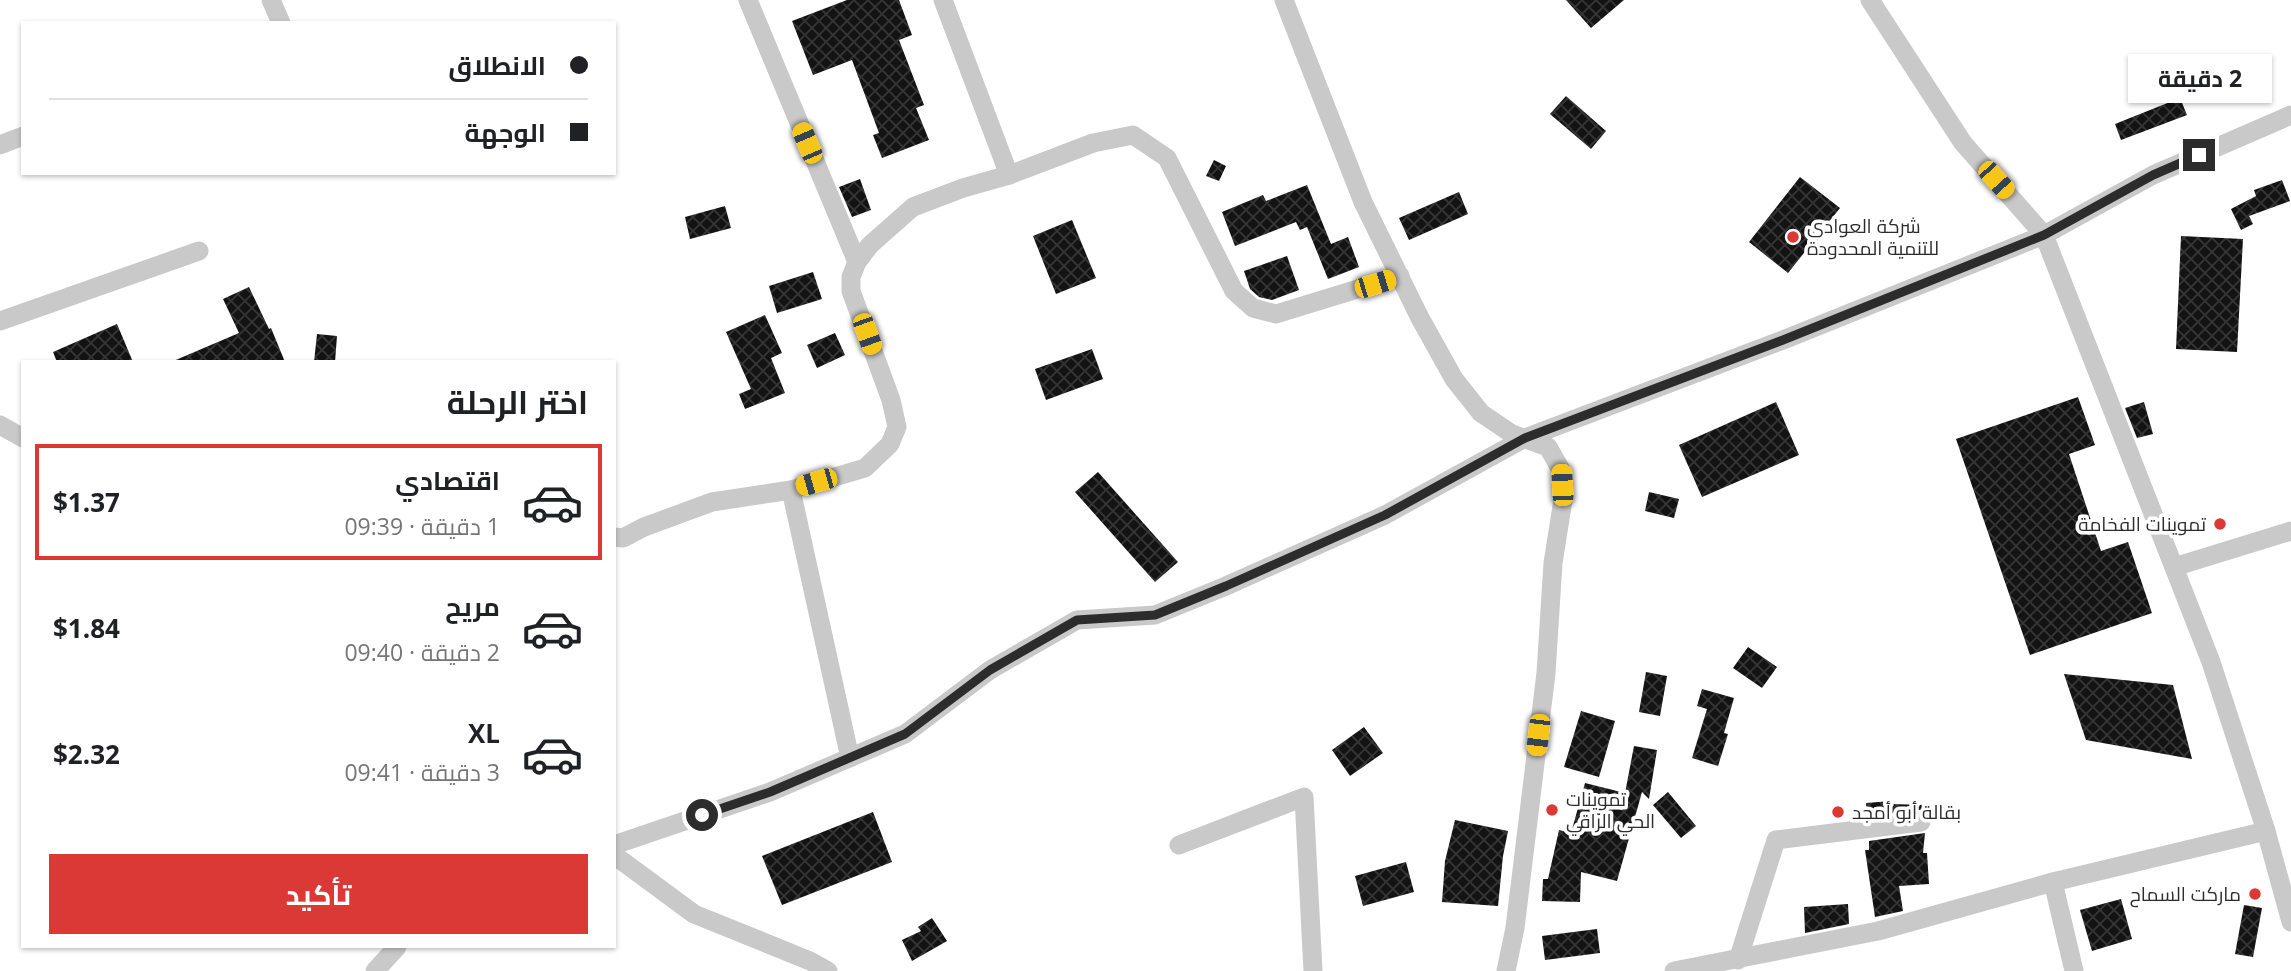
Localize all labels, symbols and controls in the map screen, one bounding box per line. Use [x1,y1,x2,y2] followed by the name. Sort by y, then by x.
[448,47,546,83] text: الانطلاق
[2127,54,2271,102] callout: 2 دقيقة
[2158,62,2242,94] text: 2 دقيقة
[465,114,546,150] text: الوجهة
[790,120,825,166] car
[2183,139,2215,171] route end
[1975,157,2018,203] car
[1807,213,1939,261] place label: شركة العوادي للتنمية المحدودة
[1785,229,1801,245] marker: شركة العوادي للتنمية المحدودة
[1352,268,1399,300] car
[850,311,885,357] car
[447,380,588,423] text: اختر الرحلة
[395,462,500,498] text: اقتصادي
[1551,463,1574,507] car
[793,466,840,498] car
[521,471,584,534] icon: car
[53,484,120,520] text: $1.37
[344,510,500,542] text: 1 دقيقة · 09:39
[2078,511,2206,537] place label: تموينات الفخامة
[2212,516,2228,532] marker: تموينات الفخامة
[445,588,500,624] text: مريح
[521,597,584,660] icon: car
[53,610,120,646] text: $1.84
[344,636,500,668] text: 2 دقيقة · 09:40
[1526,713,1551,757] car
[468,715,500,751] text: XL
[521,723,584,786] icon: car
[53,736,120,772] text: $2.32
[344,756,500,788] text: 3 دقيقة · 09:41
[1566,786,1655,836] place label: تموينات الحي الراقي
[686,799,718,831] route start
[1852,799,1961,825] place label: بقالة أبو أمجد
[1544,802,1560,818] marker: تموينات الحي الراقي
[1830,804,1846,820] marker: بقالة أبو أمجد
[49,854,588,934] button: تأكيد
[2130,881,2241,908] place label: ماركت السماح
[2247,886,2263,902] marker: ماركت السماح

